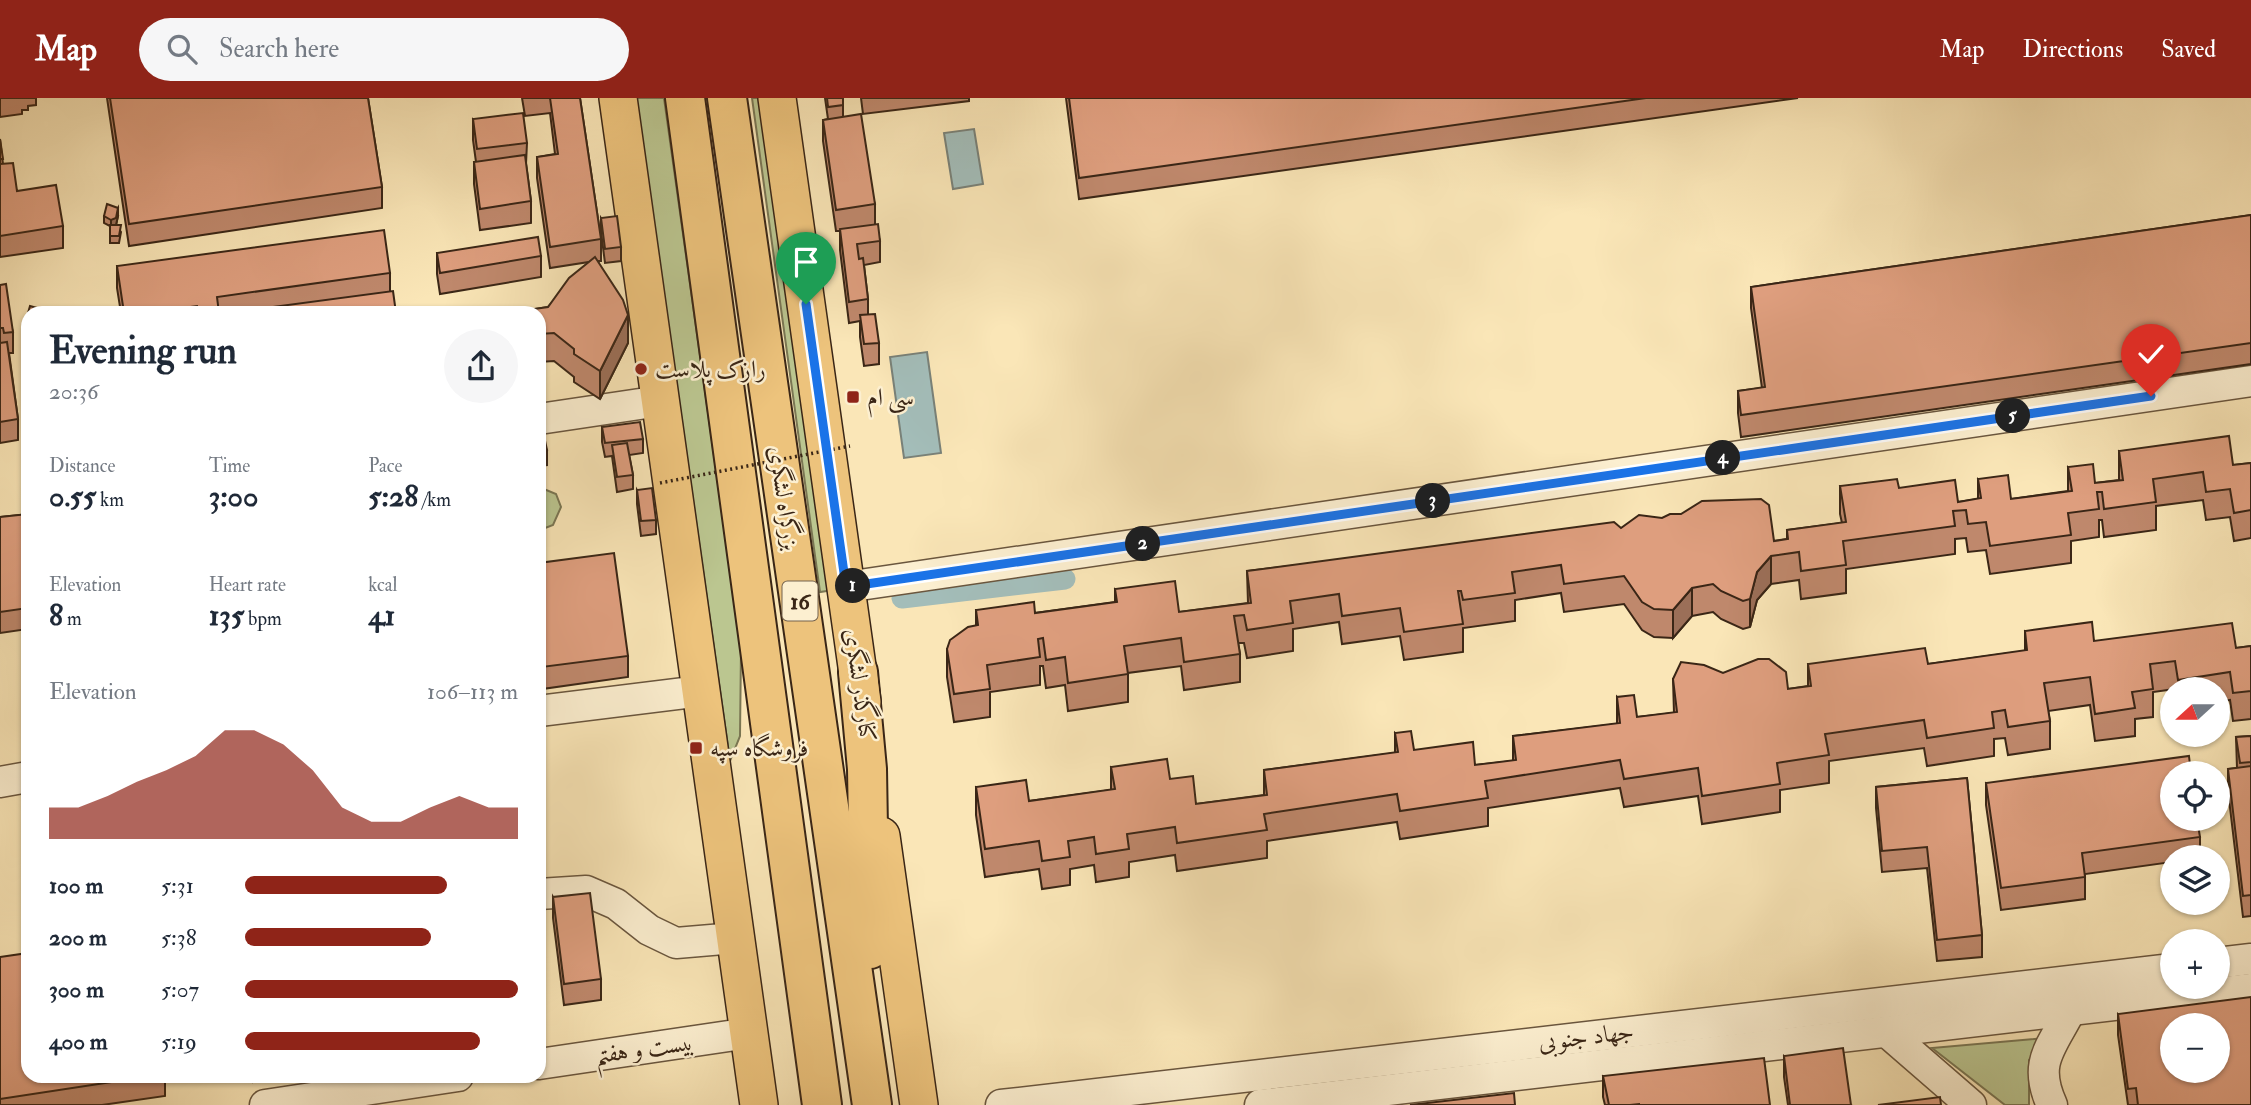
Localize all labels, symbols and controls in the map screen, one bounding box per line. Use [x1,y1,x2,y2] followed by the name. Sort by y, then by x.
[139,18,629,81] search box
[35,29,97,70] text: Map
[163,30,201,68] icon: search
[219,33,339,65] text: Search here
[1939,34,1984,65] text: Map
[2022,34,2123,65] text: Directions
[2161,34,2216,65] text: Saved
[776,232,836,304] pin
[787,243,825,281] icon: arrive
[2121,324,2181,396] pin
[49,327,237,375] text: Evening run
[444,329,518,403] button: share
[2132,335,2170,373] icon: check
[655,354,766,386] place label: رازک پلاست
[633,361,649,377] marker: رازک پلاست
[49,377,99,406] text: 20:36
[867,382,914,418] place label: سی ام
[845,389,861,405] marker: سی ام
[1996,398,2030,434] pin: 5
[2008,403,2017,427] text: 5
[1706,440,1740,476] pin: 4
[761,444,808,552] street label: بزرگراه لشگری
[1717,445,1728,469] text: 4
[49,454,115,478] text: Distance
[209,454,250,478] text: Time
[368,454,402,478] text: Pace
[49,478,96,515] text: 0.55
[209,478,258,515] text: 3:00
[368,478,418,515] text: 5:28
[1416,484,1450,518] pin: 3
[96,488,124,512] text: km
[418,488,451,512] text: /km
[1429,488,1436,512] text: 3
[1126,526,1160,562] pin: 2
[1138,531,1147,555] text: 2
[836,568,870,603] pin: 1
[49,573,121,597] text: Elevation
[209,573,286,597] text: Heart rate
[368,573,397,597] text: kcal
[849,573,856,597] text: 1
[782,582,818,621] road number: 16
[49,597,63,634] text: 8
[209,597,244,634] text: 135
[368,597,395,634] text: 41
[63,607,82,631] text: m
[244,607,282,631] text: bpm
[837,626,885,744] street label: کنارگذر لشگری
[49,677,137,706] text: Elevation
[427,677,518,706] text: 106–113 m
[2160,677,2230,747] north arrow
[2160,677,2230,1083] map controls
[710,733,808,764] place label: فروشگاه سپه
[688,740,704,756] marker: فروشگاه سپه
[2160,761,2230,831] button: locate
[2160,845,2230,915] button: layers
[49,871,103,900] text: 100 m
[161,871,194,900] text: 5:31
[49,923,107,952] text: 200 m
[161,923,196,952] text: 5:38
[2160,929,2230,999] button: +
[49,975,104,1004] text: 300 m
[161,975,199,1004] text: 5:07
[2160,1013,2230,1083] button: −
[1537,1016,1636,1059] street label: جهاد جنوبی
[49,1027,108,1056] text: 400 m
[161,1027,197,1056] text: 5:19
[593,1027,696,1079] street label: بیست و هفتم

